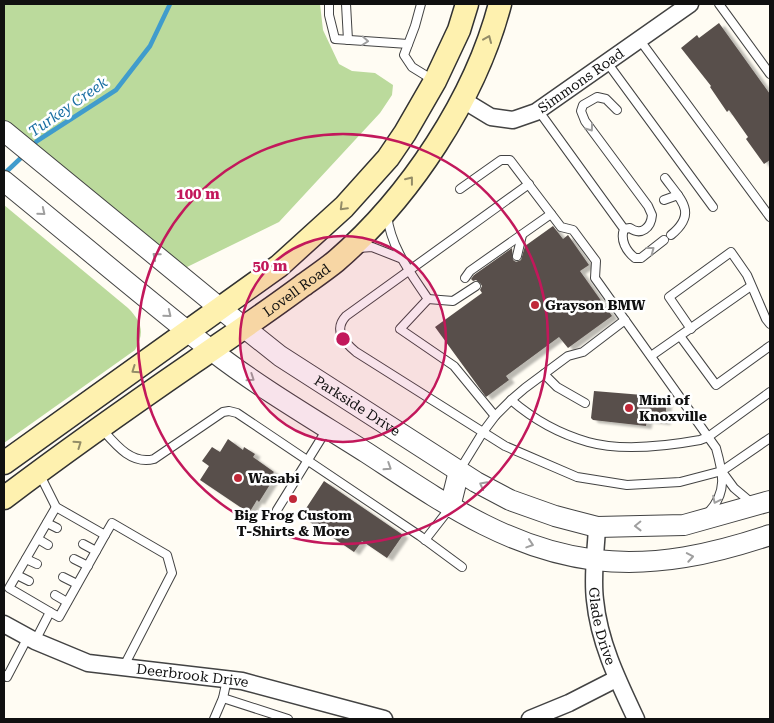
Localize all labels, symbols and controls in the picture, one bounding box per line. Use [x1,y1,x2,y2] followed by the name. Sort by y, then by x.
[362,35,370,46] one-way arrow
[482,35,493,44] one-way arrow
[535,45,627,116] street label: Simmons Road
[25,73,112,141] water label: Turkey Creek
[584,122,593,132] one-way arrow
[405,177,414,186] one-way arrow
[176,185,220,203] text: 100 m
[340,201,349,210] one-way arrow
[36,206,45,215] one-way arrow
[645,247,655,256] one-way arrow
[153,254,162,262] one-way arrow
[252,257,288,275] text: 50 m
[260,260,333,320] street label: Lovell Road
[545,297,646,313] place label: Grayson BMW
[529,299,541,311] marker: Grayson BMW
[162,309,171,317] one-way arrow
[334,330,352,348] centre of rings
[131,364,141,373] one-way arrow
[246,372,255,381] one-way arrow
[311,372,403,439] street label: Parkside Drive
[639,392,707,424] place label: Mini of Knoxville
[623,402,635,414] marker: Mini of Knoxville
[73,441,82,450] one-way arrow
[382,460,391,470] one-way arrow
[248,470,300,486] place label: Wasabi
[232,472,244,484] marker: Wasabi
[479,482,488,492] one-way arrow
[287,493,299,505] marker: Big Frog Custom T-Shirts & More
[712,494,722,503] one-way arrow
[234,507,352,539] place label: Big Frog Custom T-Shirts & More
[633,521,641,531] one-way arrow
[525,538,534,548] one-way arrow
[686,552,695,563] one-way arrow
[586,587,619,667] street label: Glade Drive
[135,661,251,691] street label: Deerbrook Drive

